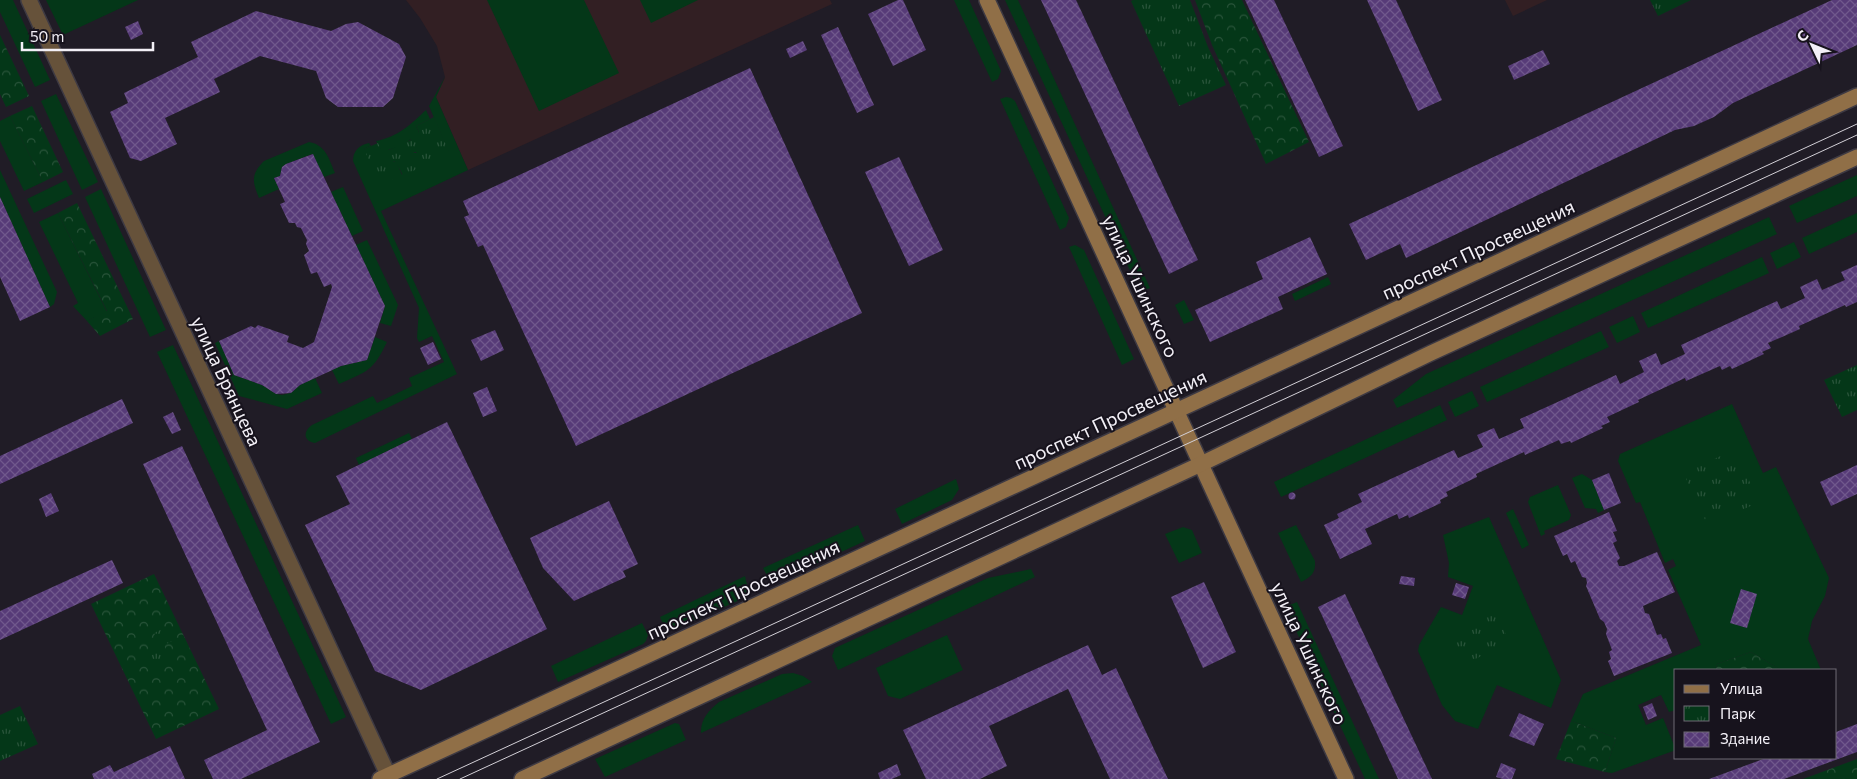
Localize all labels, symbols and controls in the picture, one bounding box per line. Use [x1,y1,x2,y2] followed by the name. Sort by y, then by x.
[22,20,154,52] scale bar
[1787,20,1837,70] north arrow
[1793,26,1812,45] text: С
[30,27,64,45] text: 50 m
[1378,194,1578,304] street label: проспект Просвещения
[1098,211,1184,361] street label: улица Ушинского
[187,313,267,449] street label: улица Брянцева
[1010,364,1210,474] street label: проспект Просвещения
[643,534,843,644] street label: проспект Просвещения
[1267,578,1353,728] street label: улица Ушинского
[1674,669,1837,759] legend
[1720,679,1762,697] text: Улица
[1720,704,1756,722] text: Парк
[1720,729,1770,747] text: Здание

